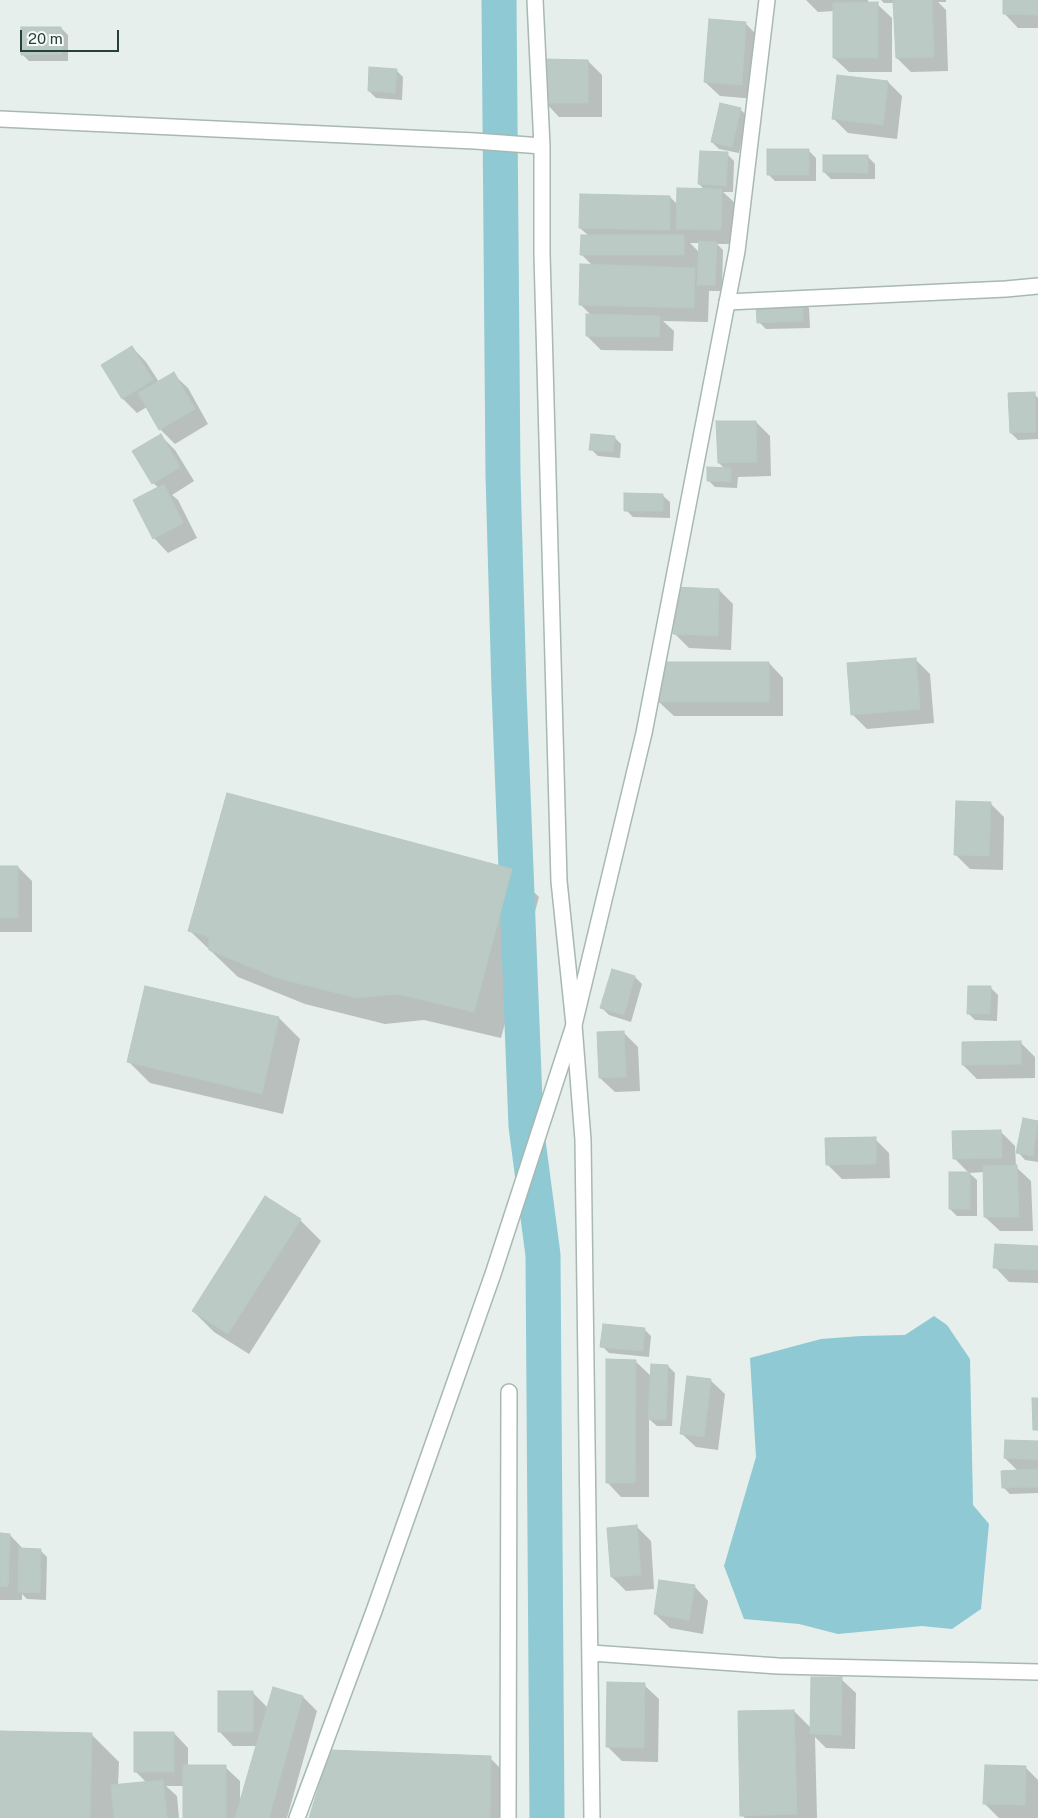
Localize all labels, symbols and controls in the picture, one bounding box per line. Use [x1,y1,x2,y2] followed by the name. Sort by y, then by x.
[22,20,121,52] scale bar
[28,30,63,47] text: 20 m

